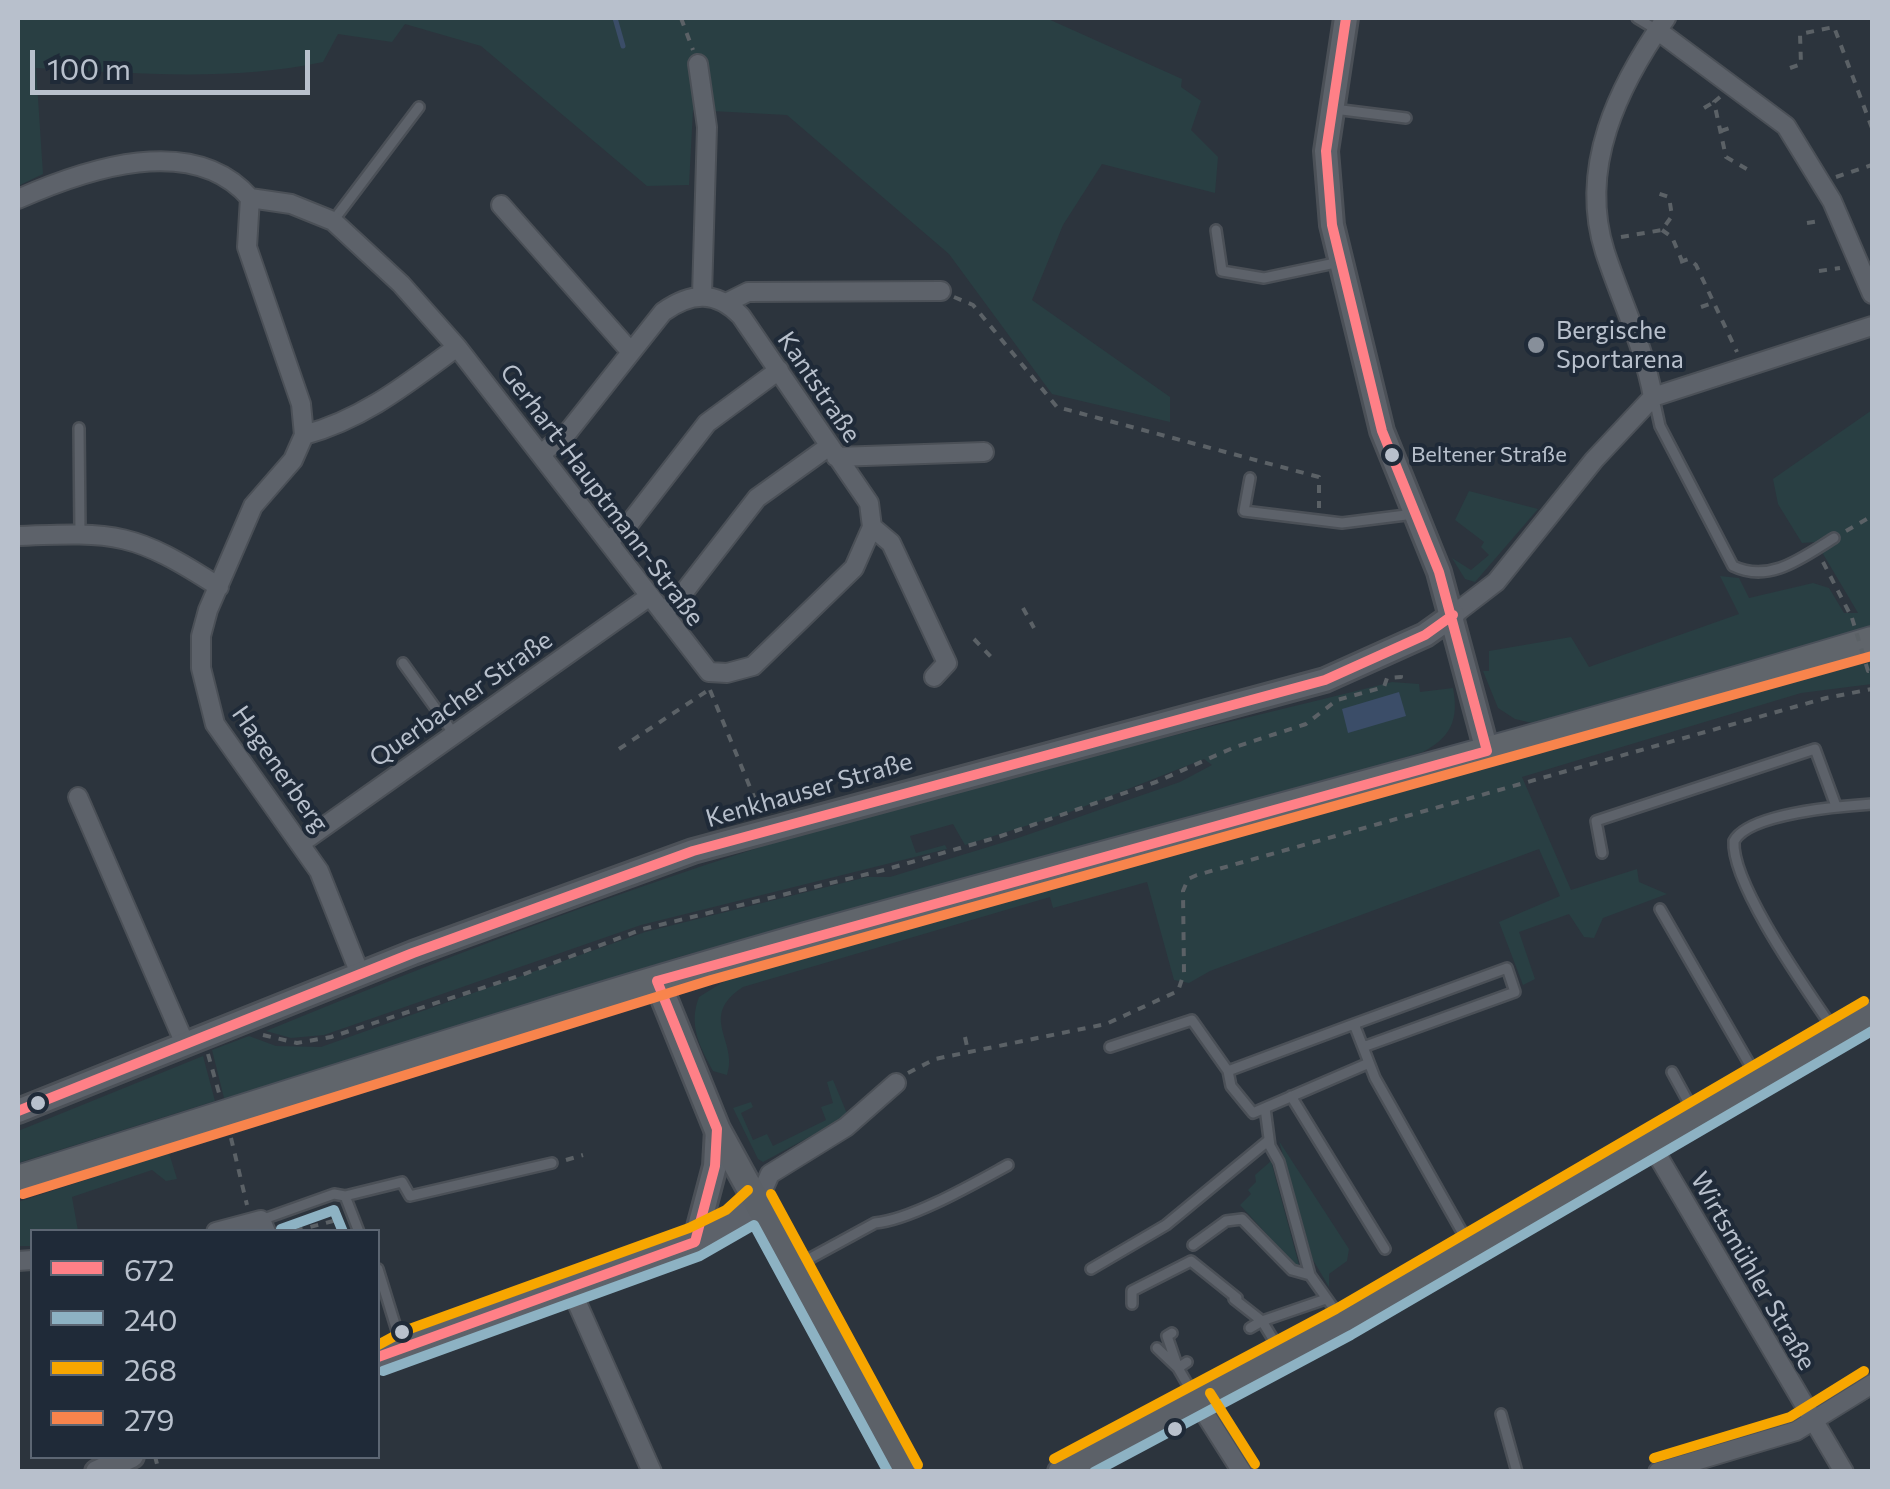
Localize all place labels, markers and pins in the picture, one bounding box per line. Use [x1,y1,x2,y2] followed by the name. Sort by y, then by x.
[1556,316,1684,375] place label: Bergische Sportarena
[1525,334,1547,356] marker: Bergische Sportarena
[1411,442,1567,468] place label: Beltener Straße
[1382,445,1402,465] marker: Beltener Straße
[28,1093,48,1113] unlabelled marker
[392,1322,412,1342] unlabelled marker
[1165,1419,1185,1439] unlabelled marker

